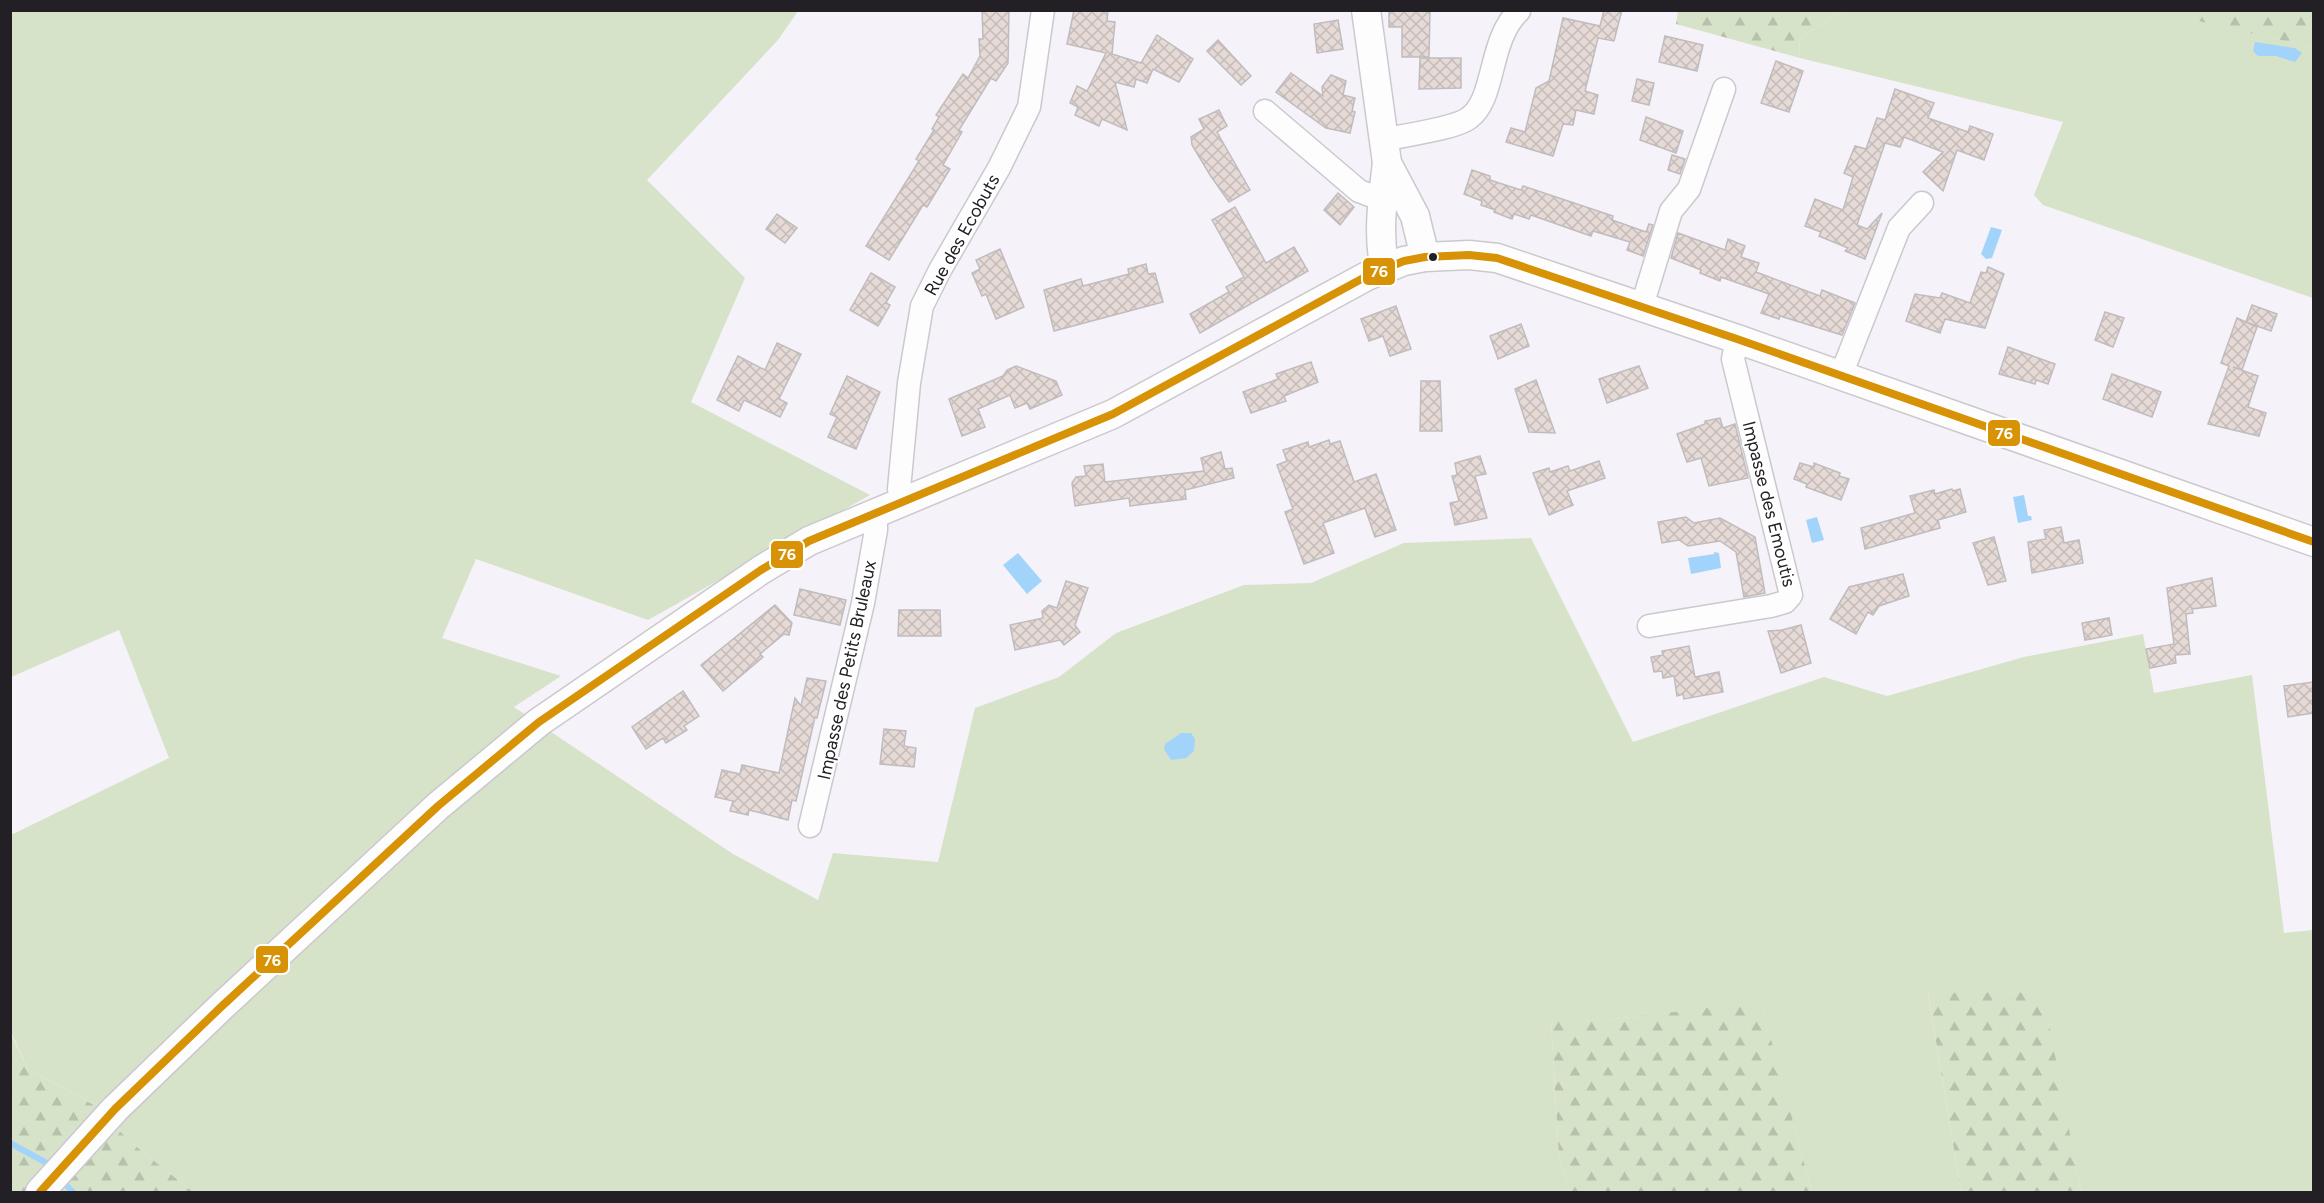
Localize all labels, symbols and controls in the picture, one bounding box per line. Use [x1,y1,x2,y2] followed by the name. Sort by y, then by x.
[920,170,1004,300] street label: Rue des Ecobuts
[1427,251,1439,263] unlabelled marker
[1362,257,1396,286] line badge: 76
[1370,262,1388,281] text: 76
[1738,419,1800,589] street label: Impasse des Emoutis
[1987,419,2021,447] line badge: 76
[1995,424,2013,443] text: 76
[770,540,804,569] line badge: 76
[778,545,796,564] text: 76
[813,558,881,782] street label: Impasse des Petits Bruleaux
[255,945,289,974] line badge: 76
[263,951,281,970] text: 76

